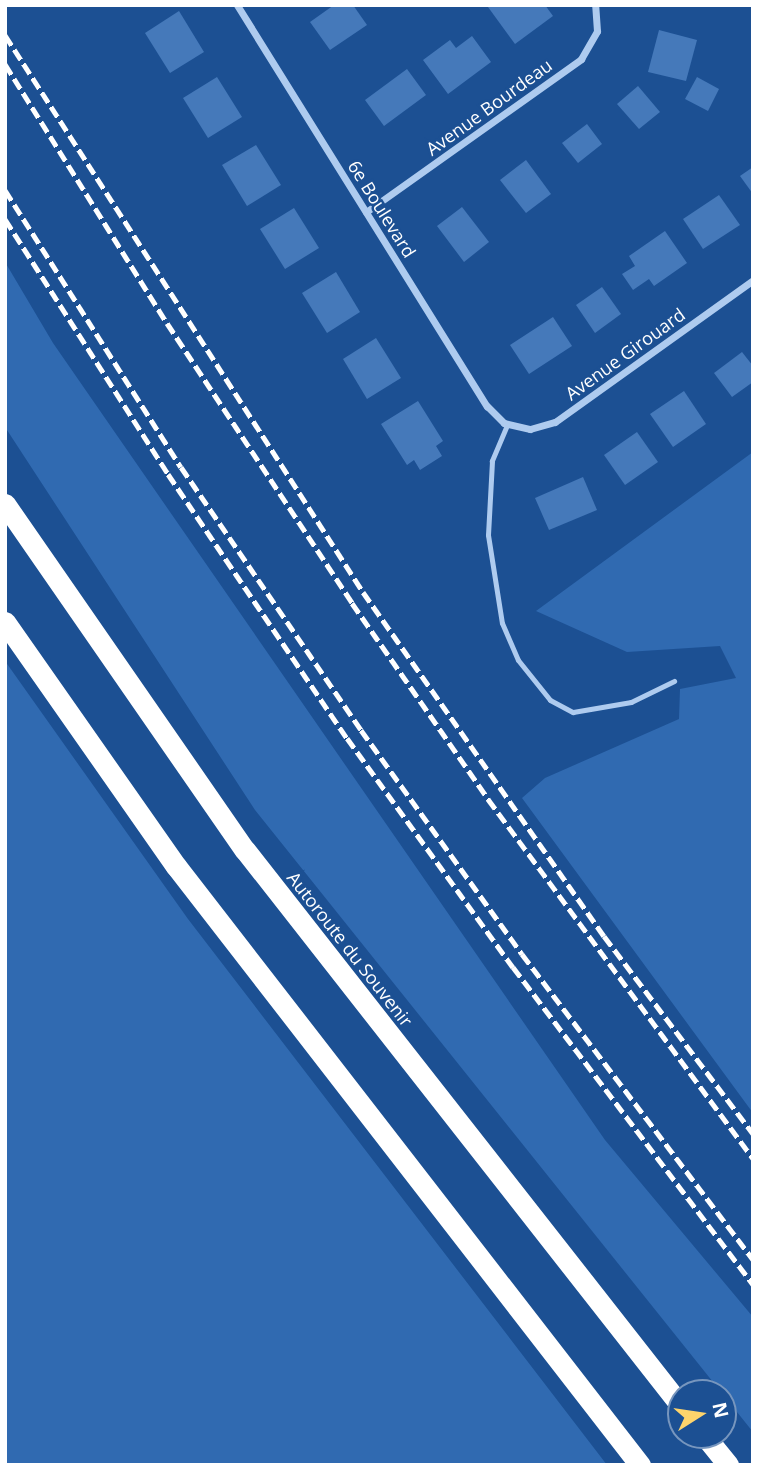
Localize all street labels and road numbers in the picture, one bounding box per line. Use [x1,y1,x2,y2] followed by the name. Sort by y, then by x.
[422,54,556,160] street label: Avenue Bourdeau
[344,156,420,262] street label: 6e Boulevard
[561,303,689,405] street label: Avenue Girouard
[283,867,417,1031] street label: Autoroute du Souvenir

